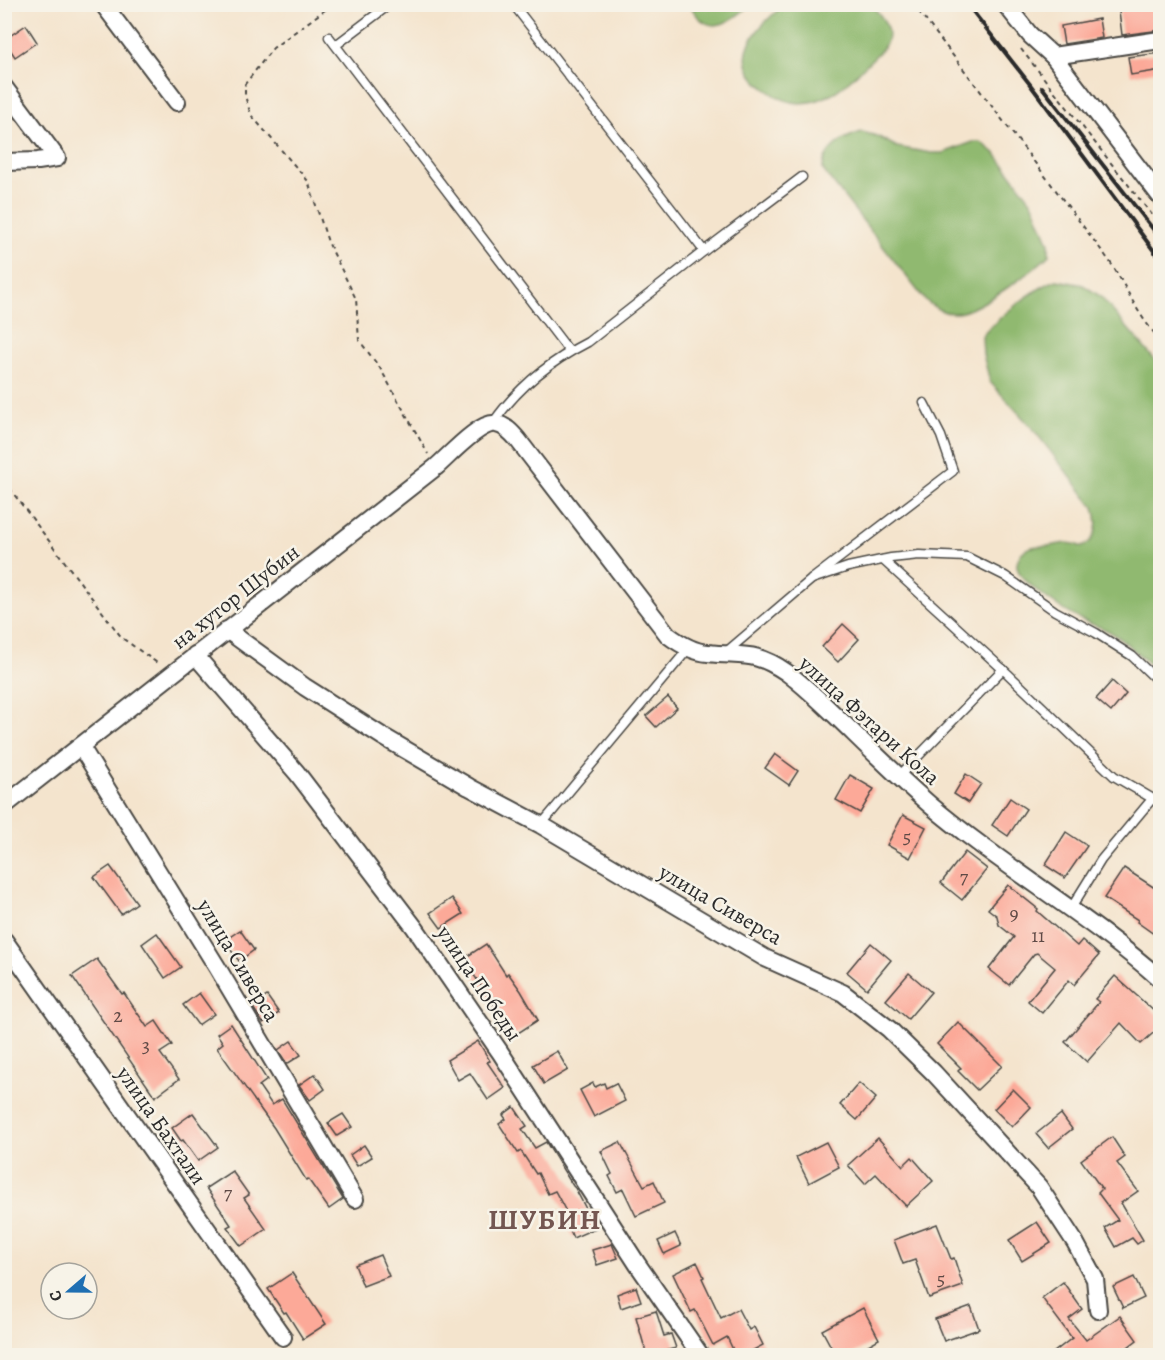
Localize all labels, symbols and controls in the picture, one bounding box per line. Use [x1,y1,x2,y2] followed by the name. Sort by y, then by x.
[165,537,306,656] street label: на хутор Шубин
[792,649,947,793] street label: улица Фэтари Кола
[903,823,911,850] house number: 5
[652,857,789,953] street label: улица Сиверса
[960,863,969,890] house number: 7
[189,893,287,1028] street label: улица Сиверса
[1009,900,1019,927] house number: 9
[429,919,529,1047] street label: улица Победы
[1031,922,1045,949] house number: 11
[113,1002,123,1029] house number: 2
[142,1032,150,1059] house number: 3
[109,1059,213,1191] street label: улица Бахтали
[224,1179,233,1206] house number: 7
[488,1201,602,1239] district label: ШУБИН
[39,1261,99,1321] north arrow
[937,1265,945,1292] house number: 5
[44,1287,68,1304] text: С

